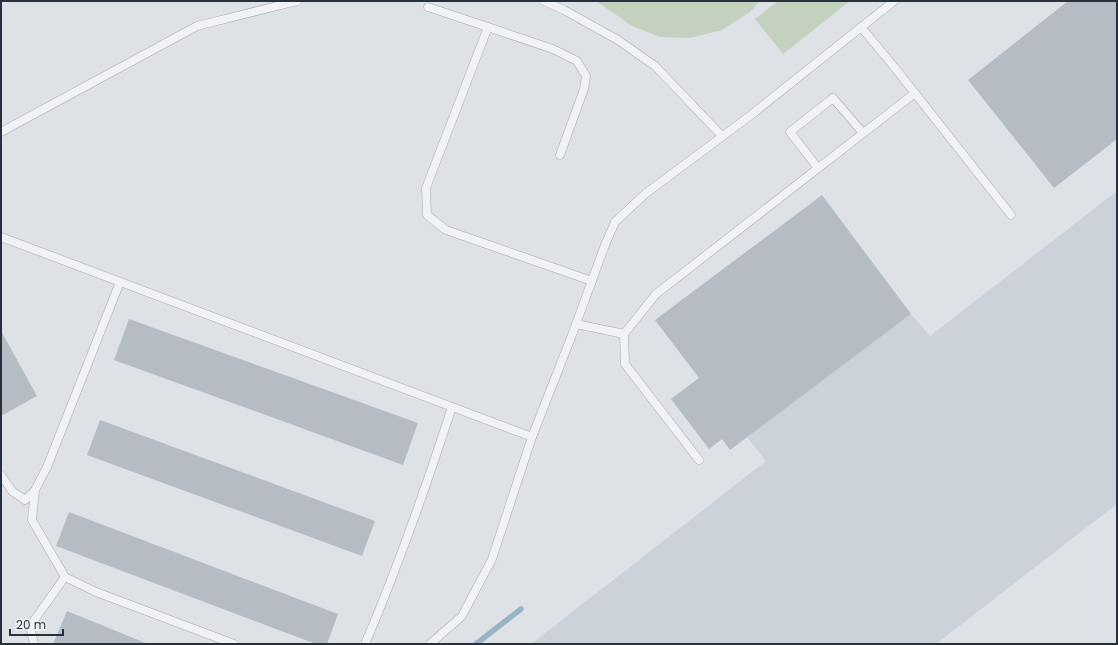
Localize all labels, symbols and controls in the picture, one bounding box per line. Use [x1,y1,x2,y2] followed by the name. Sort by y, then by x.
[10,611,63,637] scale bar
[16,616,46,633] text: 20 m

